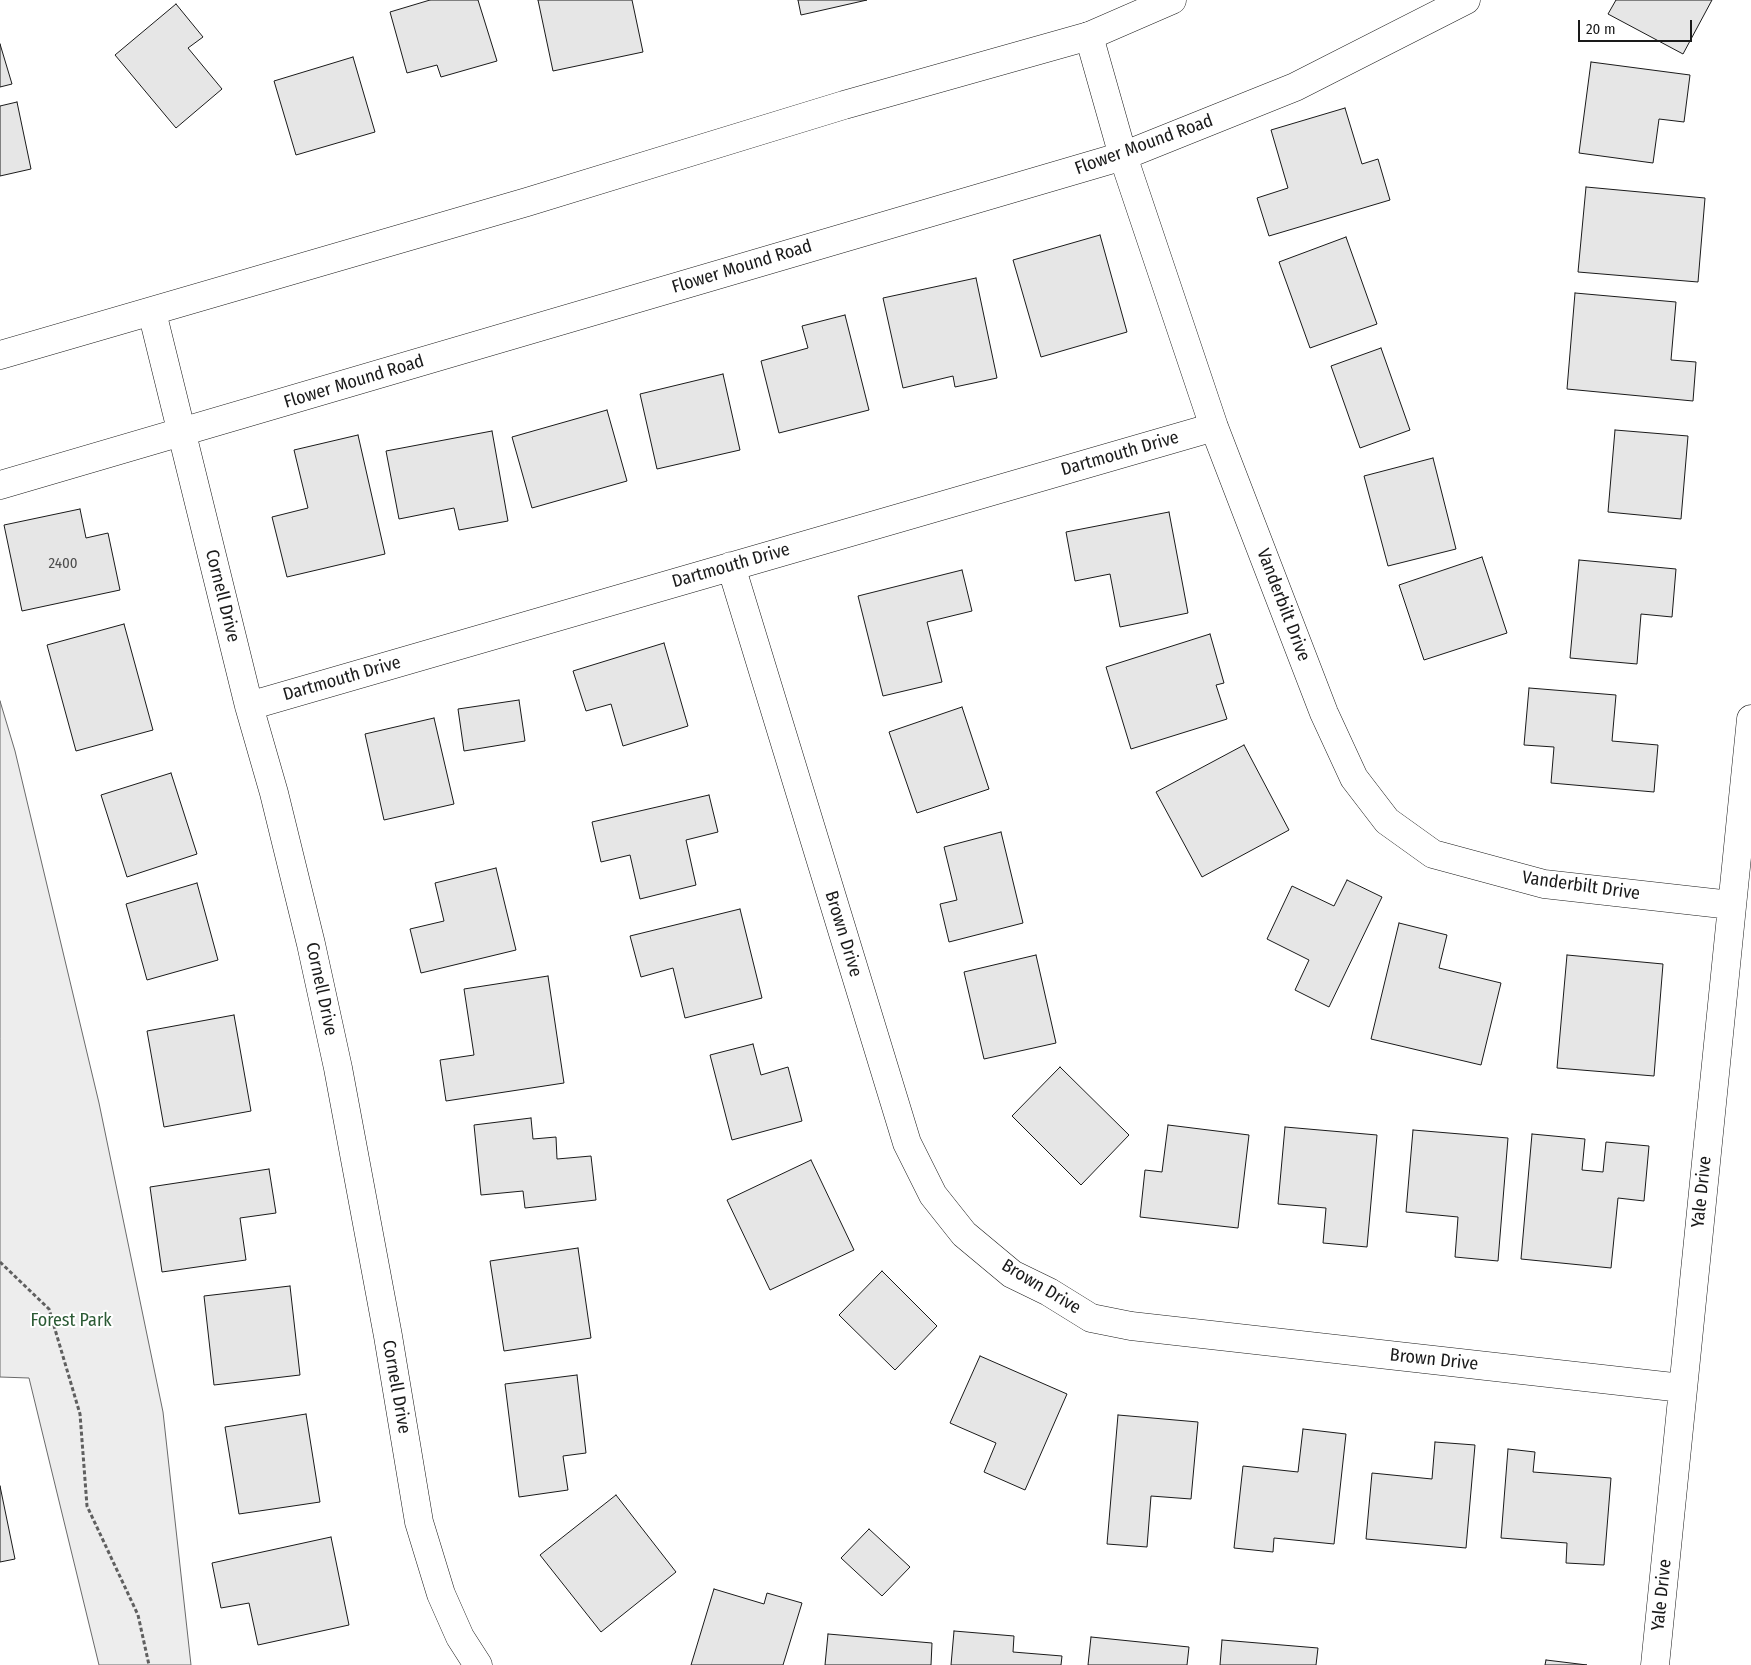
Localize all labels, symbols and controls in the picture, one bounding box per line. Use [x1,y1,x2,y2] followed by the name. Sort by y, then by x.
[1581,10,1695,42] scale bar
[1586,20,1616,38] text: 20 m
[1072,110,1216,180] street label: Flower Mound Road
[669,235,815,299] street label: Flower Mound Road
[281,350,427,414] street label: Flower Mound Road
[1059,427,1181,481] street label: Dartmouth Drive
[670,539,792,593] street label: Dartmouth Drive
[1252,546,1314,664] street label: Vanderbilt Drive
[200,547,244,645] street label: Cornell Drive
[48,555,78,573] house number: 2400
[281,652,403,706] street label: Dartmouth Drive
[1521,867,1641,905] street label: Vanderbilt Drive
[820,888,866,980] street label: Brown Drive
[301,940,341,1038] street label: Cornell Drive
[1687,1155,1717,1229] street label: Yale Drive
[997,1255,1085,1319] street label: Brown Drive
[30,1310,112,1332] park label: Forest Park
[377,1338,415,1436] street label: Cornell Drive
[1389,1345,1479,1375] street label: Brown Drive
[1647,1558,1677,1632] street label: Yale Drive

